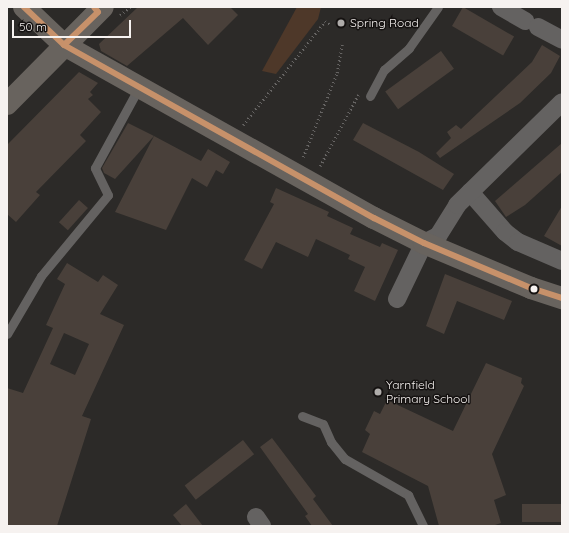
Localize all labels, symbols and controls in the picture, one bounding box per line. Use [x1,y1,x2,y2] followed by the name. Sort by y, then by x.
[14,12,133,38] scale bar
[350,16,419,30] place label: Spring Road
[335,17,347,29] marker: Spring Road
[19,19,47,34] text: 50 m
[529,284,539,294] unlabelled marker
[386,378,470,406] place label: Yarnfield Primary School
[373,387,383,397] marker: Yarnfield Primary School

